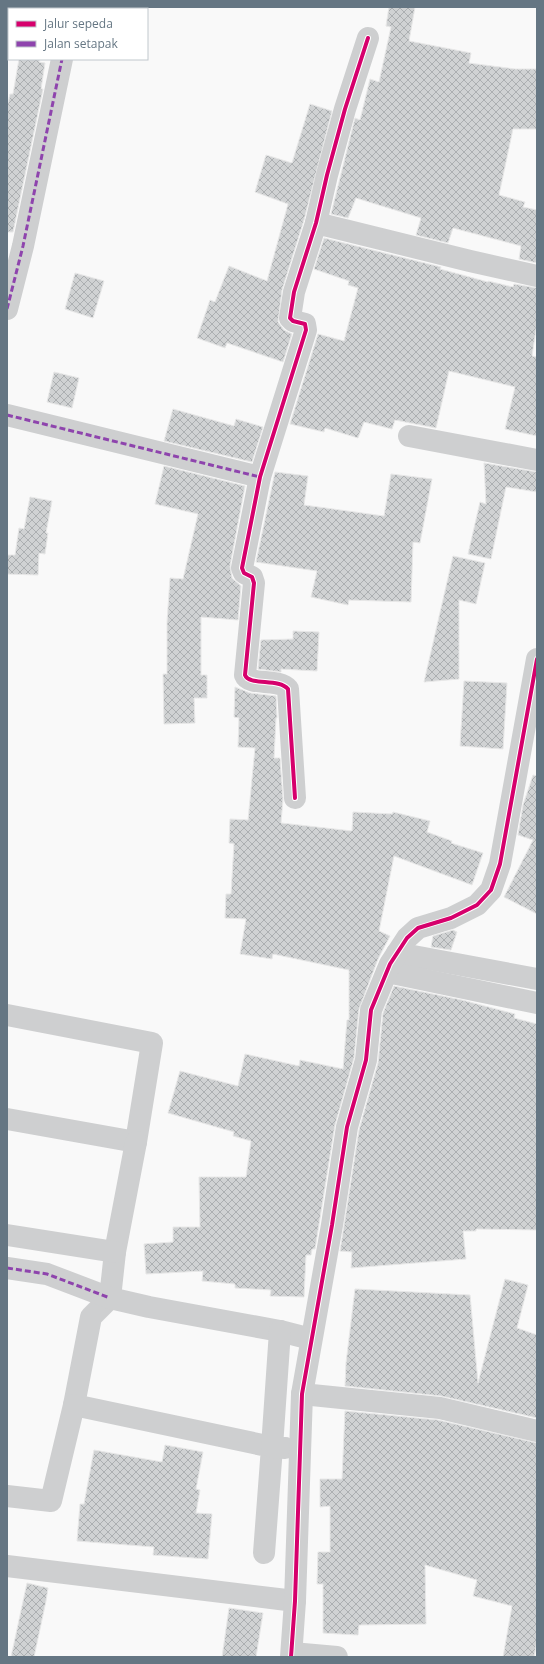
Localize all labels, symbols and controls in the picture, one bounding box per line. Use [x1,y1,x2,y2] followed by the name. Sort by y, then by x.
[8,8,148,60] legend
[43,15,113,32] text: Jalur sepeda
[43,35,118,52] text: Jalan setapak

